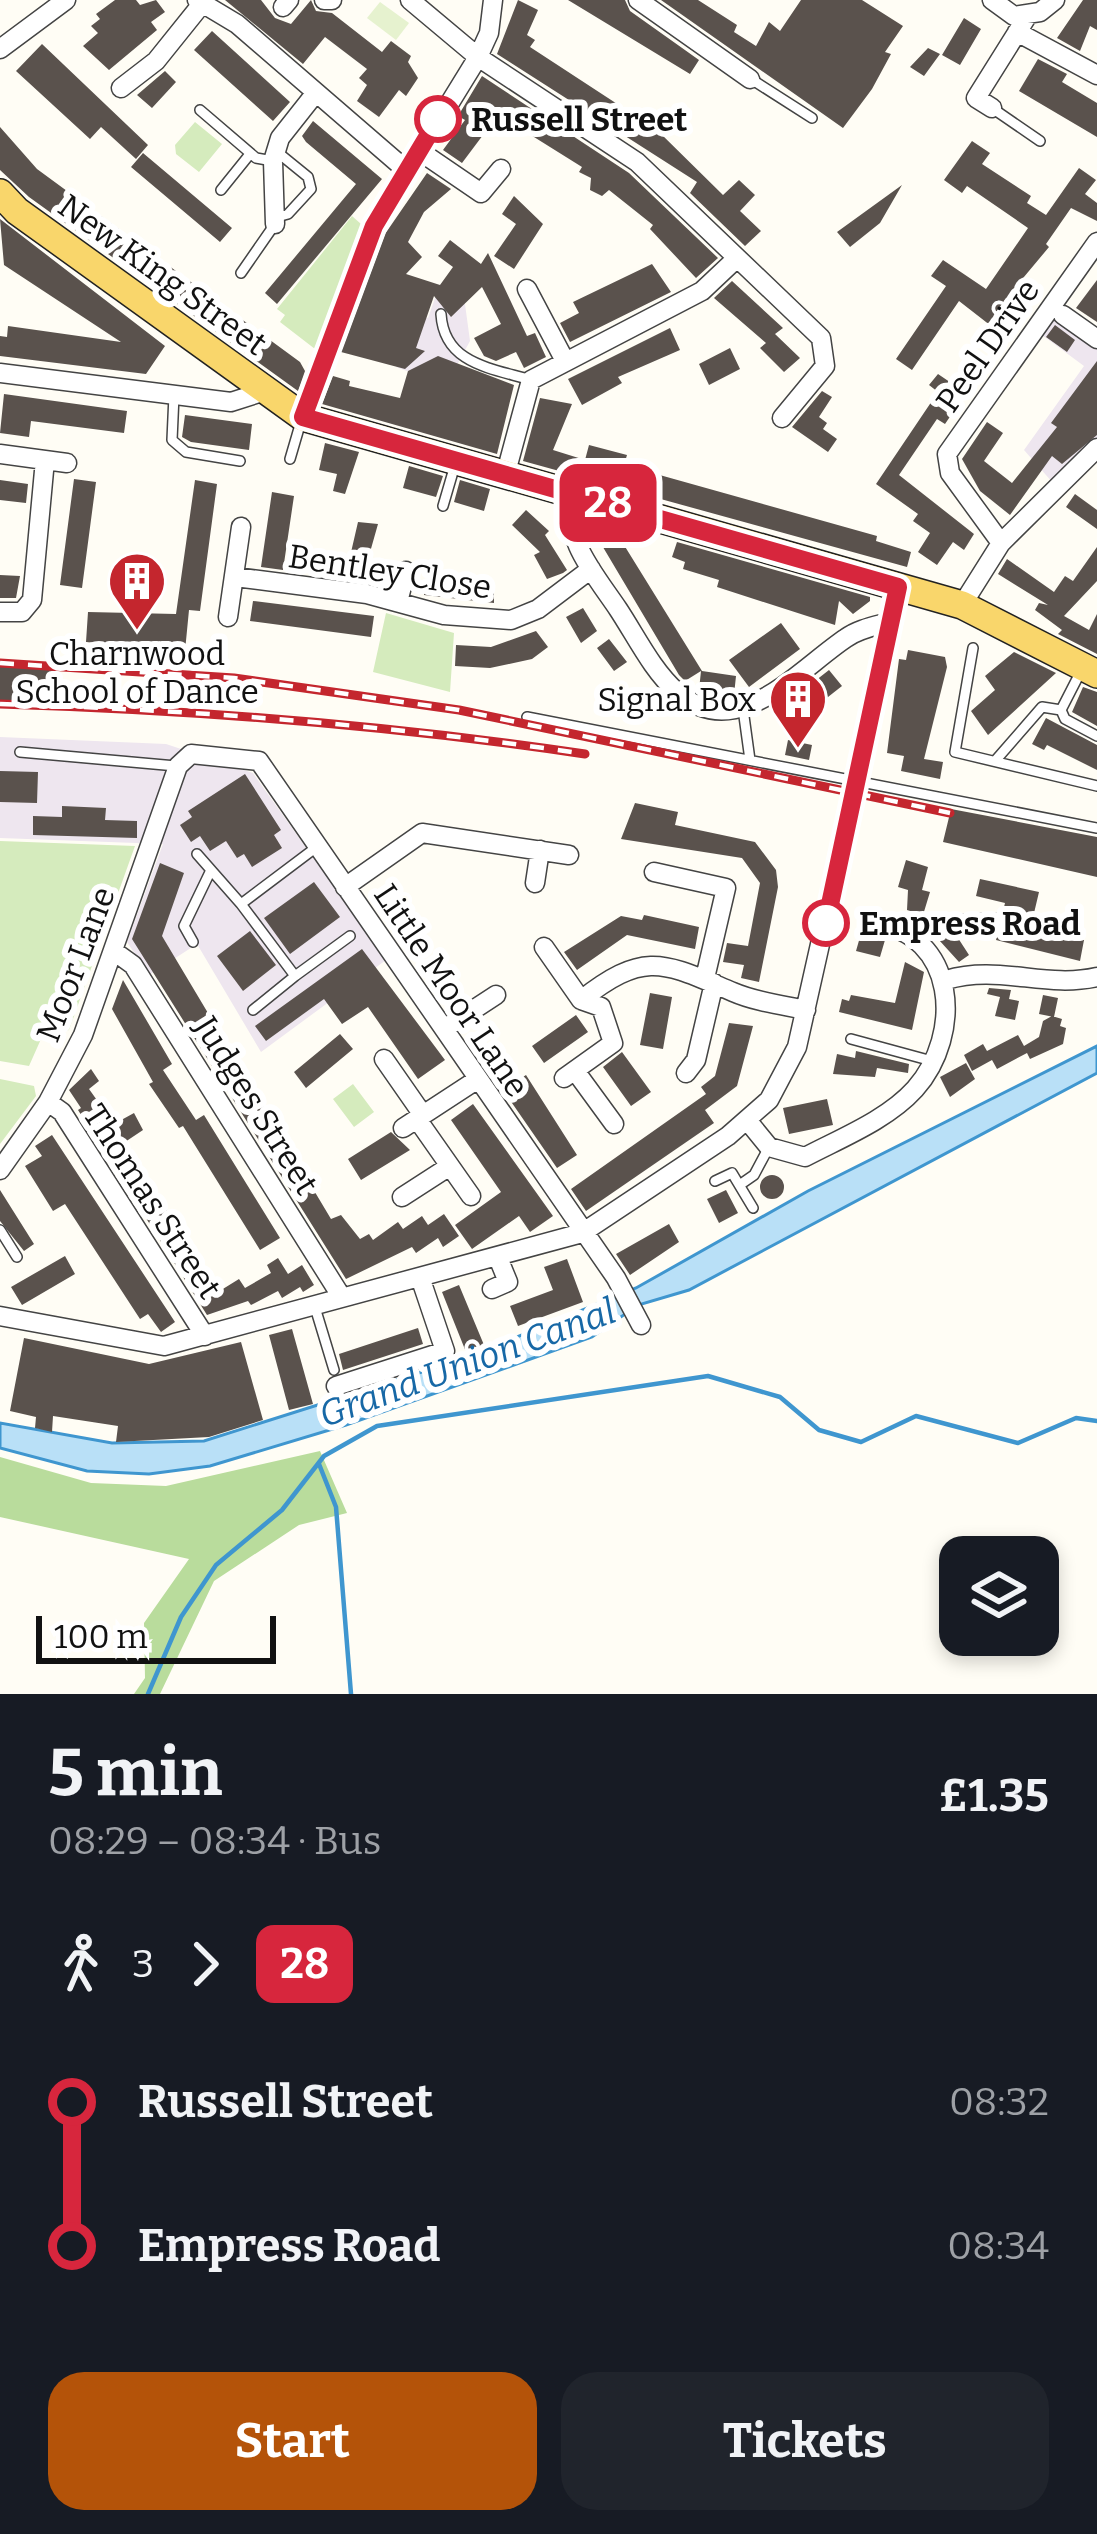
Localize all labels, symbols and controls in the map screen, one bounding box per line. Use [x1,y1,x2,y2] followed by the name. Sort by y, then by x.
[416,97,460,141] marker: Russell Street
[471,100,687,140] place label: Russell Street
[50,186,274,364] street label: New King Street
[928,272,1048,420] street label: Peel Drive
[554,464,662,542] line badge: 28
[584,478,632,528] text: 28
[285,536,494,608] street label: Bentley Close
[106,550,168,632] building icon: Charnwood School of Dance
[15,634,259,712] place label: Charnwood School of Dance
[767,668,829,750] building icon: Signal Box
[597,680,756,720] place label: Signal Box
[365,877,537,1105] street label: Little Moor Lane
[28,881,124,1048] street label: Moor Lane
[804,901,848,945] marker: Empress Road
[859,904,1081,944] place label: Empress Road
[185,1008,327,1202] street label: Judges Street
[75,1097,230,1306] street label: Thomas Street
[313,1289,622,1437] water label: Grand Union Canal
[939,1536,1059,1656] map controls
[939,1536,1059,1656] button: layers
[36,1610,276,1663] scale bar
[54,1617,148,1657] text: 100 m
[48,1733,222,1812] text: 5 min
[939,1769,1049,1823] text: £1.35
[48,1818,381,1864] text: 08:29 – 08:34 · Bus
[48,1931,114,1997] icon: walk
[172,1931,238,1997] icon: forward
[280,1939,329,1989] text: 28
[132,1941,154,1987] text: 3
[138,2075,433,2129] text: Russell Street
[949,2079,1049,2125] text: 08:32
[138,2219,440,2273] text: Empress Road
[947,2223,1049,2269] text: 08:34
[48,2372,537,2510] button: Start
[561,2372,1049,2510] button: Tickets

